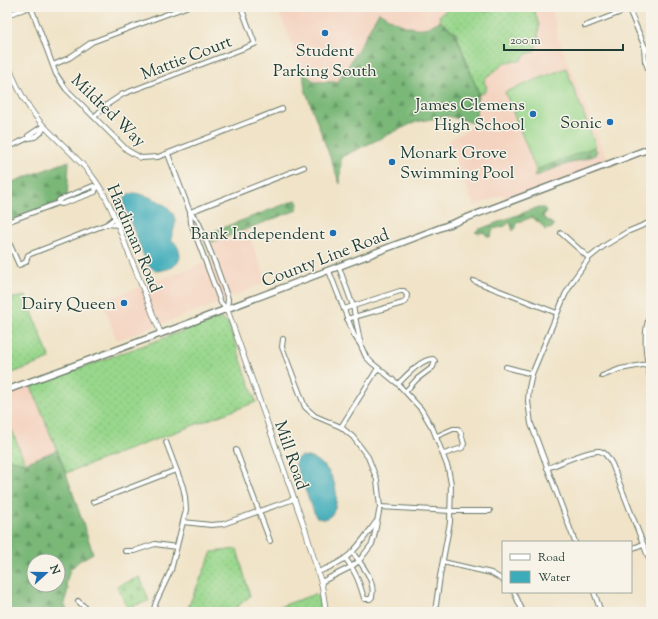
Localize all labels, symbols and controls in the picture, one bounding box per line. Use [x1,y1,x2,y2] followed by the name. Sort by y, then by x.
[504,26,623,52] scale bar
[320,28,330,38] marker: Student Parking South
[138,30,236,87] street label: Mattie Court
[510,32,541,50] text: 200 m
[273,40,377,84] place label: Student Parking South
[65,69,151,154] street label: Mildred Way
[414,94,525,138] place label: James Clemens High School
[528,109,538,119] marker: James Clemens High School
[560,112,602,136] place label: Sonic
[605,117,615,127] marker: Sonic
[400,142,515,186] place label: Monark Grove Swimming Pool
[387,157,397,167] marker: Monark Grove Swimming Pool
[100,181,167,297] street label: Hardiman Road
[191,223,325,247] place label: Bank Independent
[258,223,393,294] street label: County Line Road
[328,228,338,238] marker: Bank Independent
[22,293,116,317] place label: Dairy Queen
[119,298,129,308] marker: Dairy Queen
[267,418,313,494] street label: Mill Road
[502,541,632,593] legend
[538,549,565,567] text: Road
[26,553,66,593] north arrow
[45,562,64,577] text: N
[538,569,571,587] text: Water

